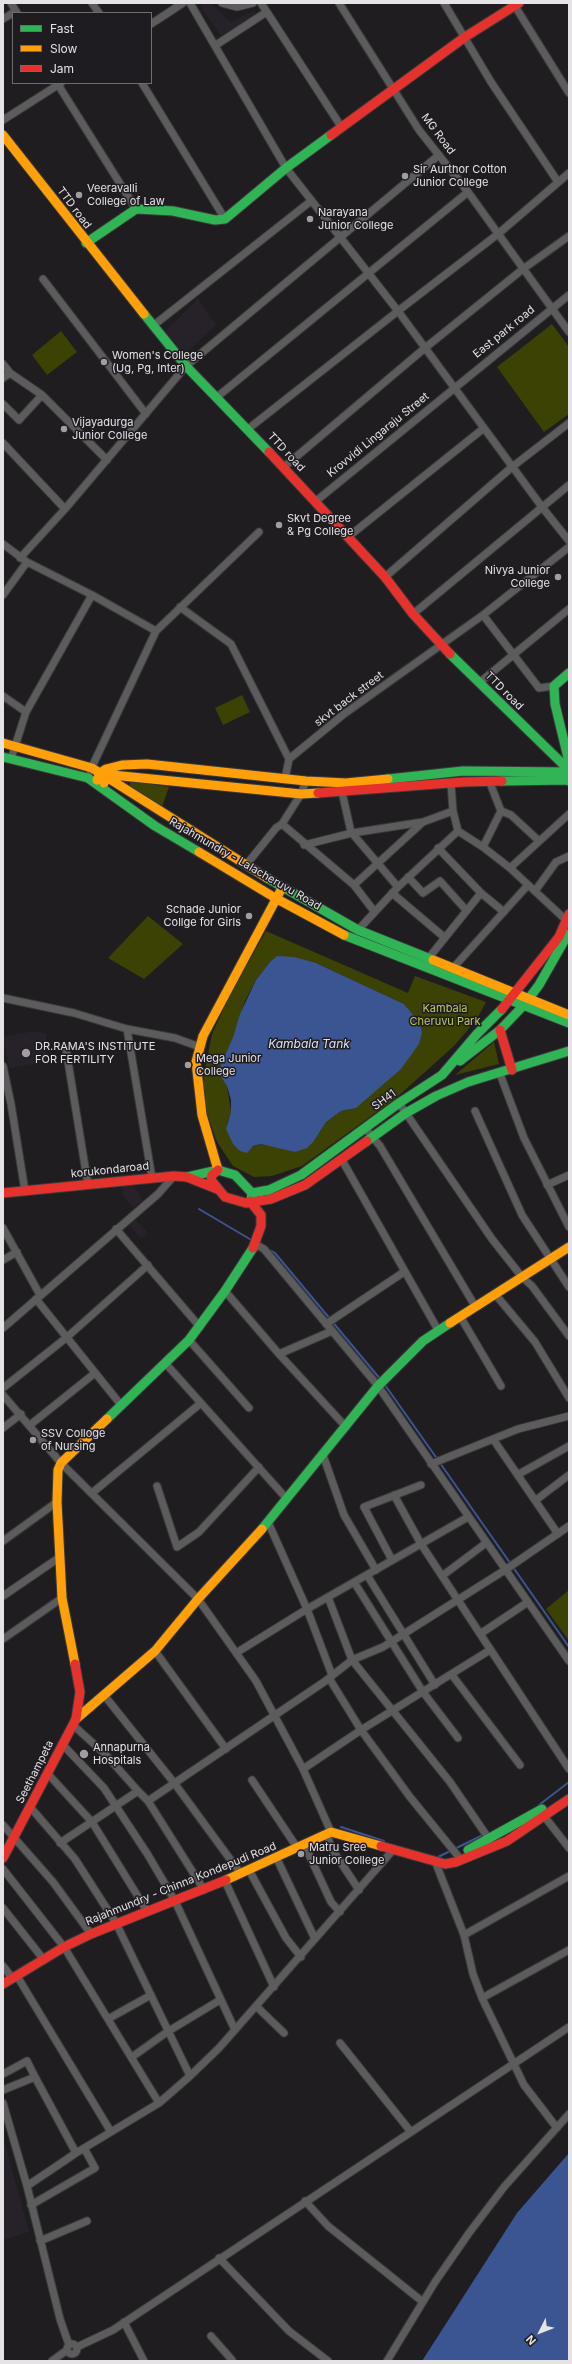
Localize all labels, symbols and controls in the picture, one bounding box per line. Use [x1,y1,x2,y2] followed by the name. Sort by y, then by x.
[12,12,152,84] legend
[50,21,74,36] text: Fast
[50,41,77,56] text: Slow
[50,61,74,76] text: Jam
[418,111,458,157] street label: MG Road
[413,163,507,189] place label: Sir Aurthor Cotton Junior College
[400,171,410,181] marker: Sir Aurthor Cotton Junior College
[87,182,165,208] place label: Veeravalli College of Law
[54,185,94,231] street label: TTD road
[74,190,84,200] marker: Veeravalli College of Law
[318,206,393,232] place label: Narayana Junior College
[305,214,315,224] marker: Narayana Junior College
[471,303,537,361] street label: East park road
[112,349,203,375] place label: Women's College (Ug, Pg, Inter)
[99,357,109,367] marker: Women's College (Ug, Pg, Inter)
[324,390,432,480] street label: Krovvidi Lingaraju Street
[72,416,147,442] place label: Vijayadurga Junior College
[59,424,69,434] marker: Vijayadurga Junior College
[265,430,307,474] street label: TTD road
[287,512,354,538] place label: Skvt Degree & Pg College
[274,520,284,530] marker: Skvt Degree & Pg College
[485,564,550,590] place label: Nivya Junior College
[553,572,563,582] marker: Nivya Junior College
[312,669,386,729] street label: skvt back street
[482,669,526,713] street label: TTD road
[167,815,323,913] street label: Rajahmundry - Lalacheruvu Road
[164,903,241,929] place label: Schade Junior Collge for Girls
[244,911,254,921] marker: Schade Junior Collge for Girls
[410,1002,480,1028] park label: Kambala Cheruvu Park
[268,1037,350,1051] water label: Kambala Tank
[35,1040,155,1066] place label: DR.RAMA'S INSTITUTE FOR FERTILITY
[20,1047,32,1059] marker: DR.RAMA'S INSTITUTE FOR FERTILITY
[196,1052,261,1078] place label: Mega Junior College
[183,1060,193,1070] marker: Mega Junior College
[369,1087,399,1113] street label: SH41
[70,1159,150,1181] street label: korukondaroad
[41,1427,106,1453] place label: SSV Colloge of Nursing
[28,1435,38,1445] marker: SSV Colloge of Nursing
[14,1738,56,1806] street label: Seethampeta
[93,1741,150,1767] place label: Annapurna Hospitals
[78,1748,90,1760] marker: Annapurna Hospitals
[84,1840,278,1928] street label: Rajahmundry - Chinna Kondepudi Road
[309,1841,384,1867] place label: Matru Sree Junior College
[296,1849,306,1859] marker: Matru Sree Junior College
[520,2312,560,2352] north arrow
[523,2332,539,2348] text: N

